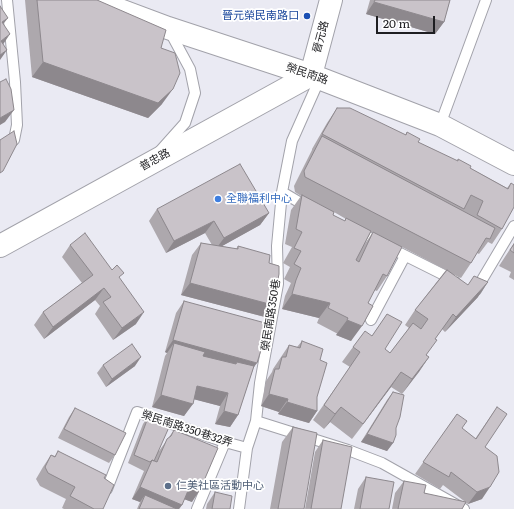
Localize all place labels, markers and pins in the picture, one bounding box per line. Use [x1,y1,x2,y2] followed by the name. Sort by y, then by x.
[222,9,299,23] place label: 晉元榮民南路口
[302,11,312,21] marker: 晉元榮民南路口
[226,192,292,206] place label: 全聯福利中心
[213,194,223,204] marker: 全聯福利中心
[176,479,264,493] place label: 仁美社區活動中心
[163,481,173,491] marker: 仁美社區活動中心

